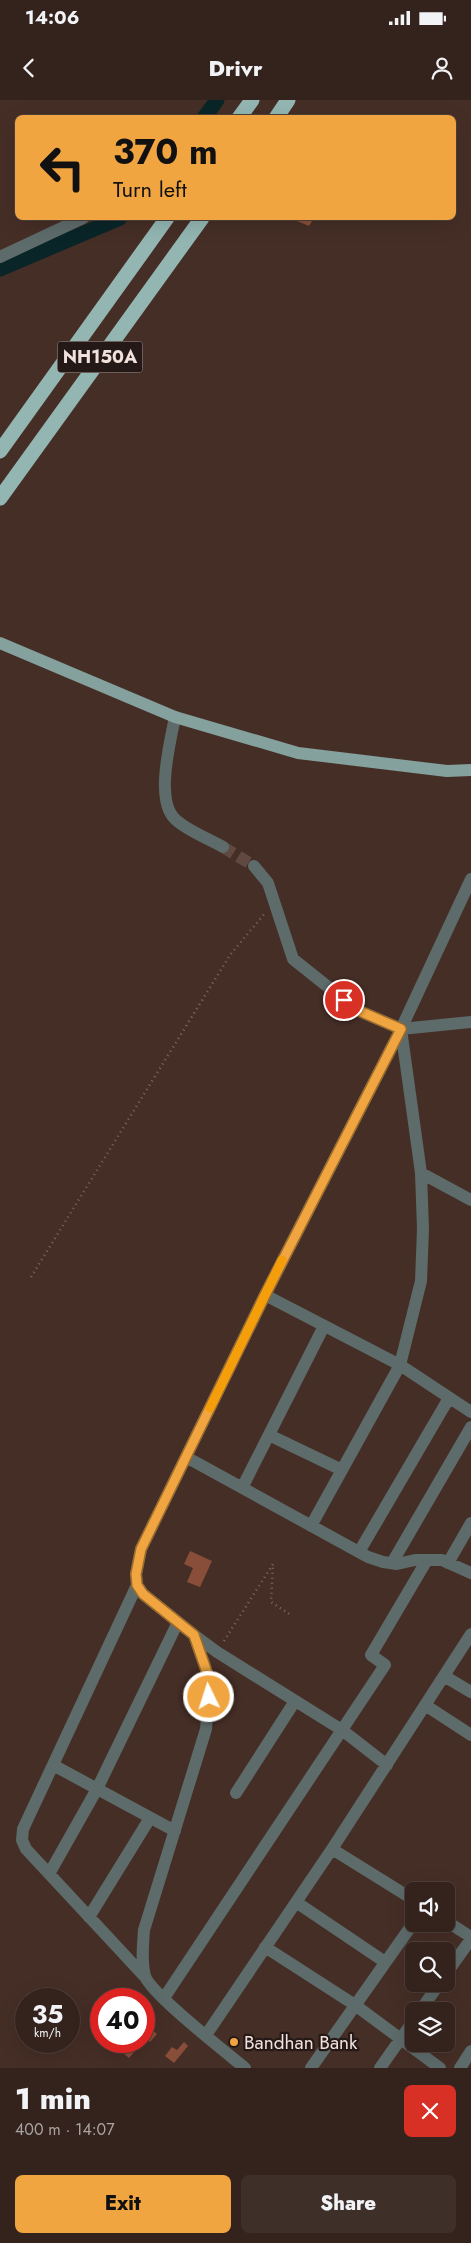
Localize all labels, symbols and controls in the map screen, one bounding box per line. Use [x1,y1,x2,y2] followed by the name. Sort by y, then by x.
[25,4,79,31] text: 14:06
[209,52,262,84] text: Drivr
[15,54,43,82] icon: back
[428,54,456,82] icon: person
[113,127,218,177] text: 370 m
[30,135,95,200] icon: left
[113,173,187,205] text: Turn left
[58,342,142,372] road number: NH150A
[323,979,365,1021] pin
[330,986,358,1014] icon: arrive
[182,1670,234,1722] position arrow
[405,1882,455,2052] map controls
[405,1882,455,1932] button: sound
[405,1942,455,1992] button: search
[90,1988,155,2053] speed limit sign: 40
[32,1996,63,2032] text: 35
[405,2002,455,2052] button: layers
[34,2024,61,2042] text: km/h
[244,2029,358,2056] place label: Bandhan Bank
[228,2036,240,2048] marker: Bandhan Bank
[15,2077,91,2120] text: 1 min
[404,2085,456,2137] button: close
[15,2118,115,2141] text: 400 m · 14:07
[15,2175,231,2233] button: Exit
[241,2175,456,2233] button: Share

